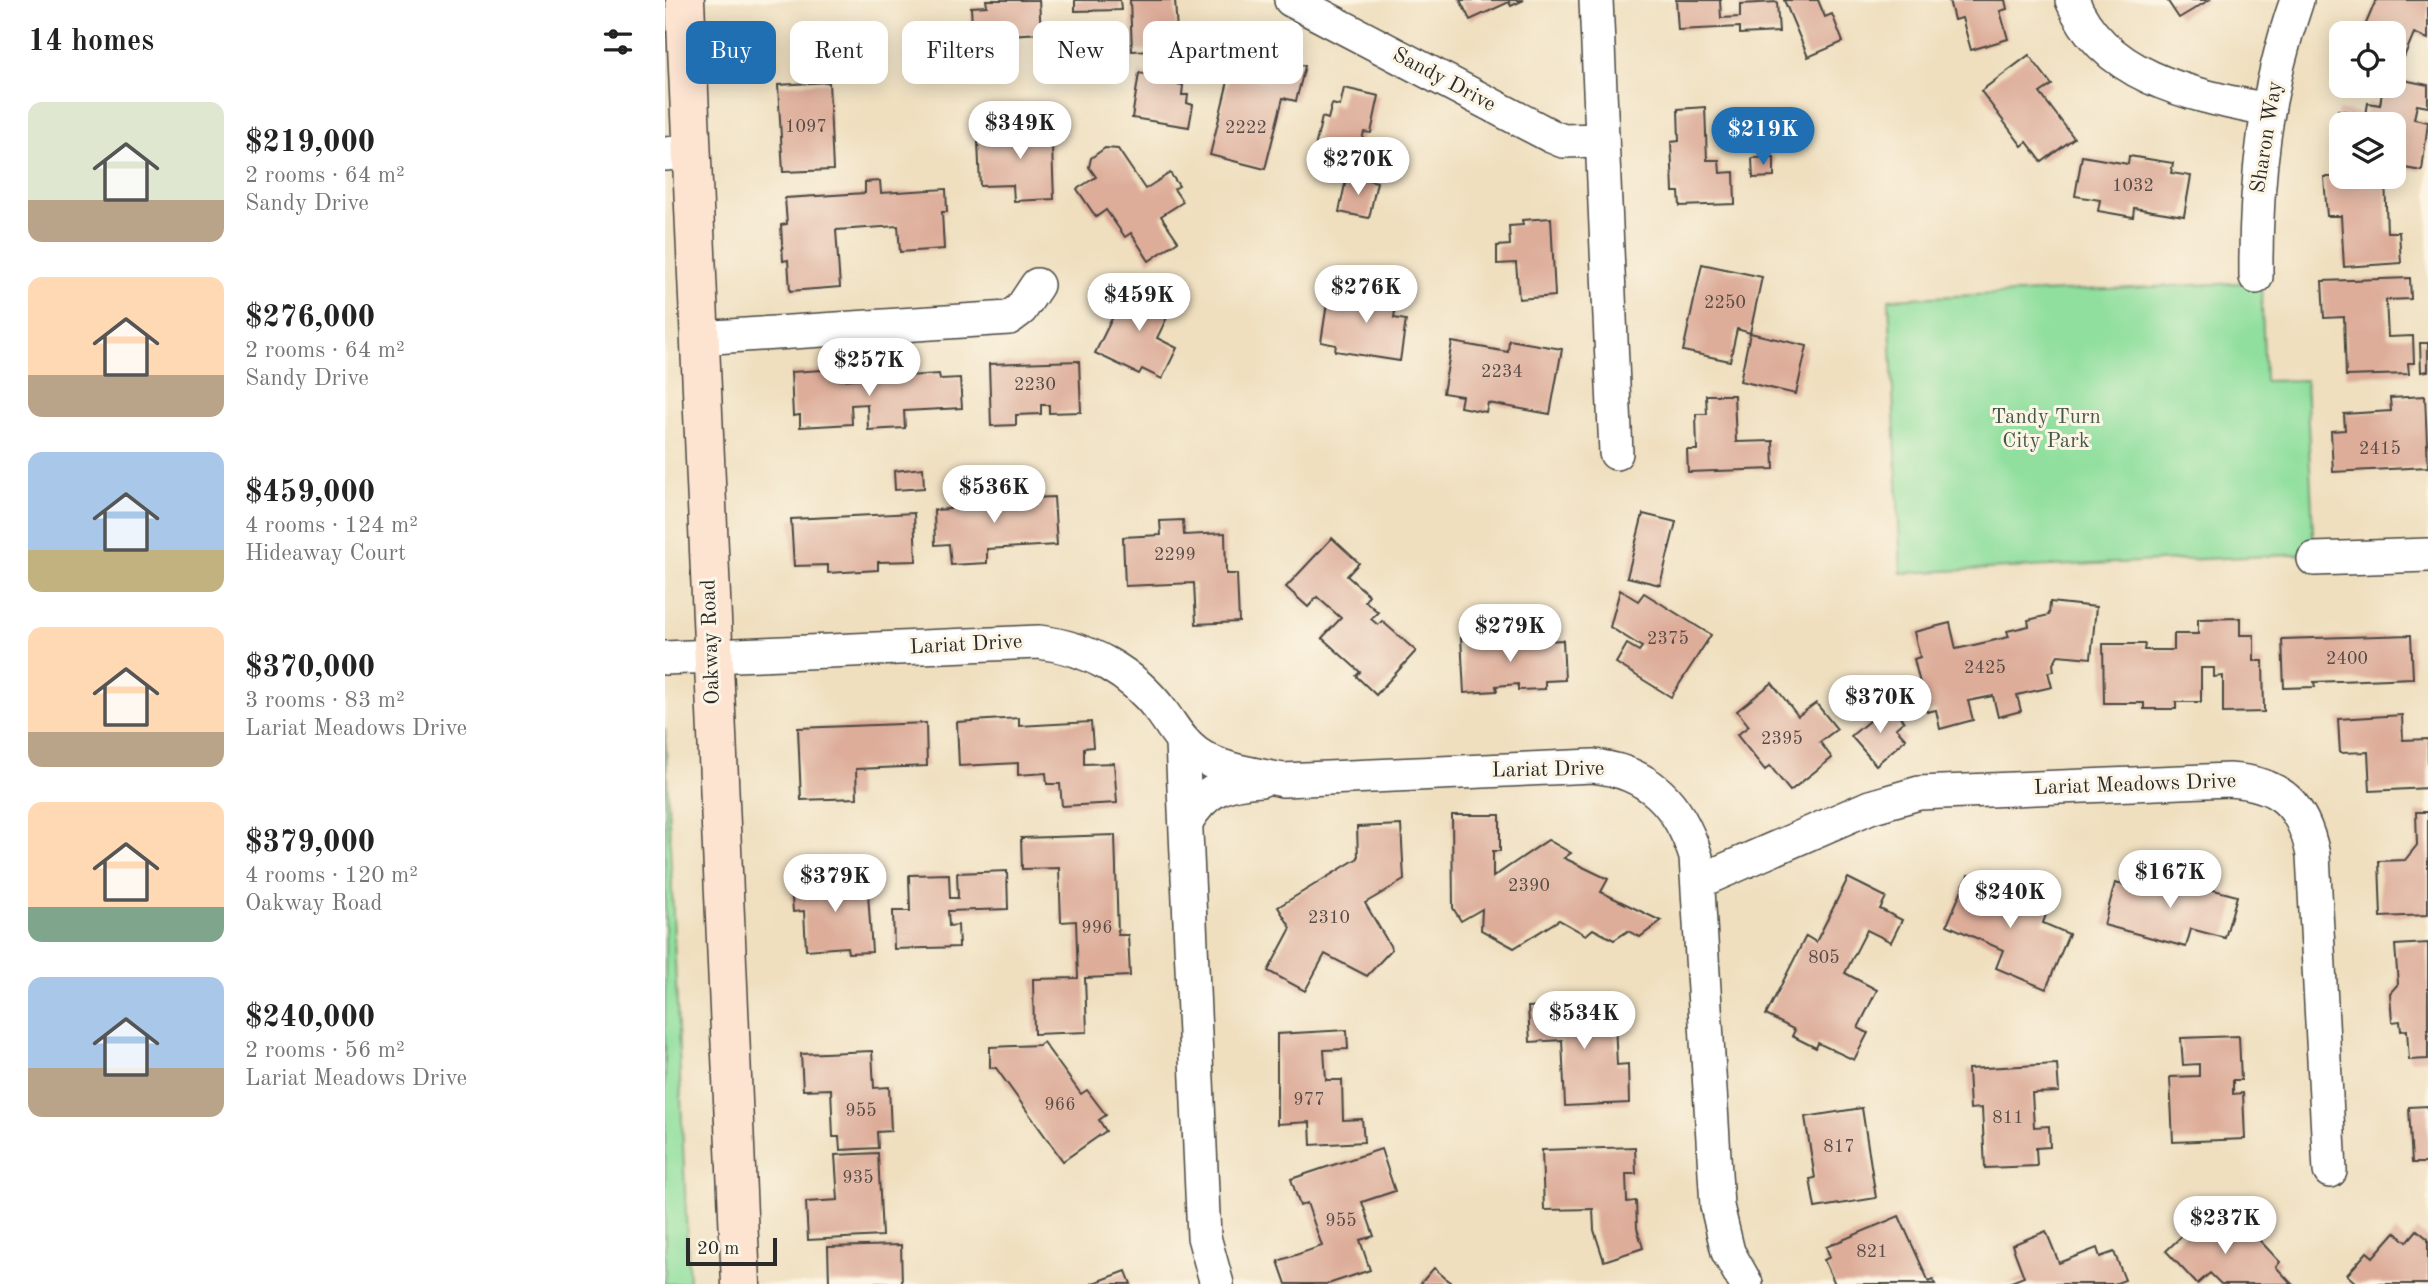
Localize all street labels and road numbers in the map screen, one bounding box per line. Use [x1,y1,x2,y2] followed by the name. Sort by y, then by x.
[1389,44,1499,116] street label: Sandy Drive
[2248,80,2286,194] street label: Sharon Way
[698,579,724,705] street label: Oakway Road
[909,632,1023,658] street label: Lariat Drive
[1491,759,1605,781] street label: Lariat Drive
[2033,771,2237,799] street label: Lariat Meadows Drive

